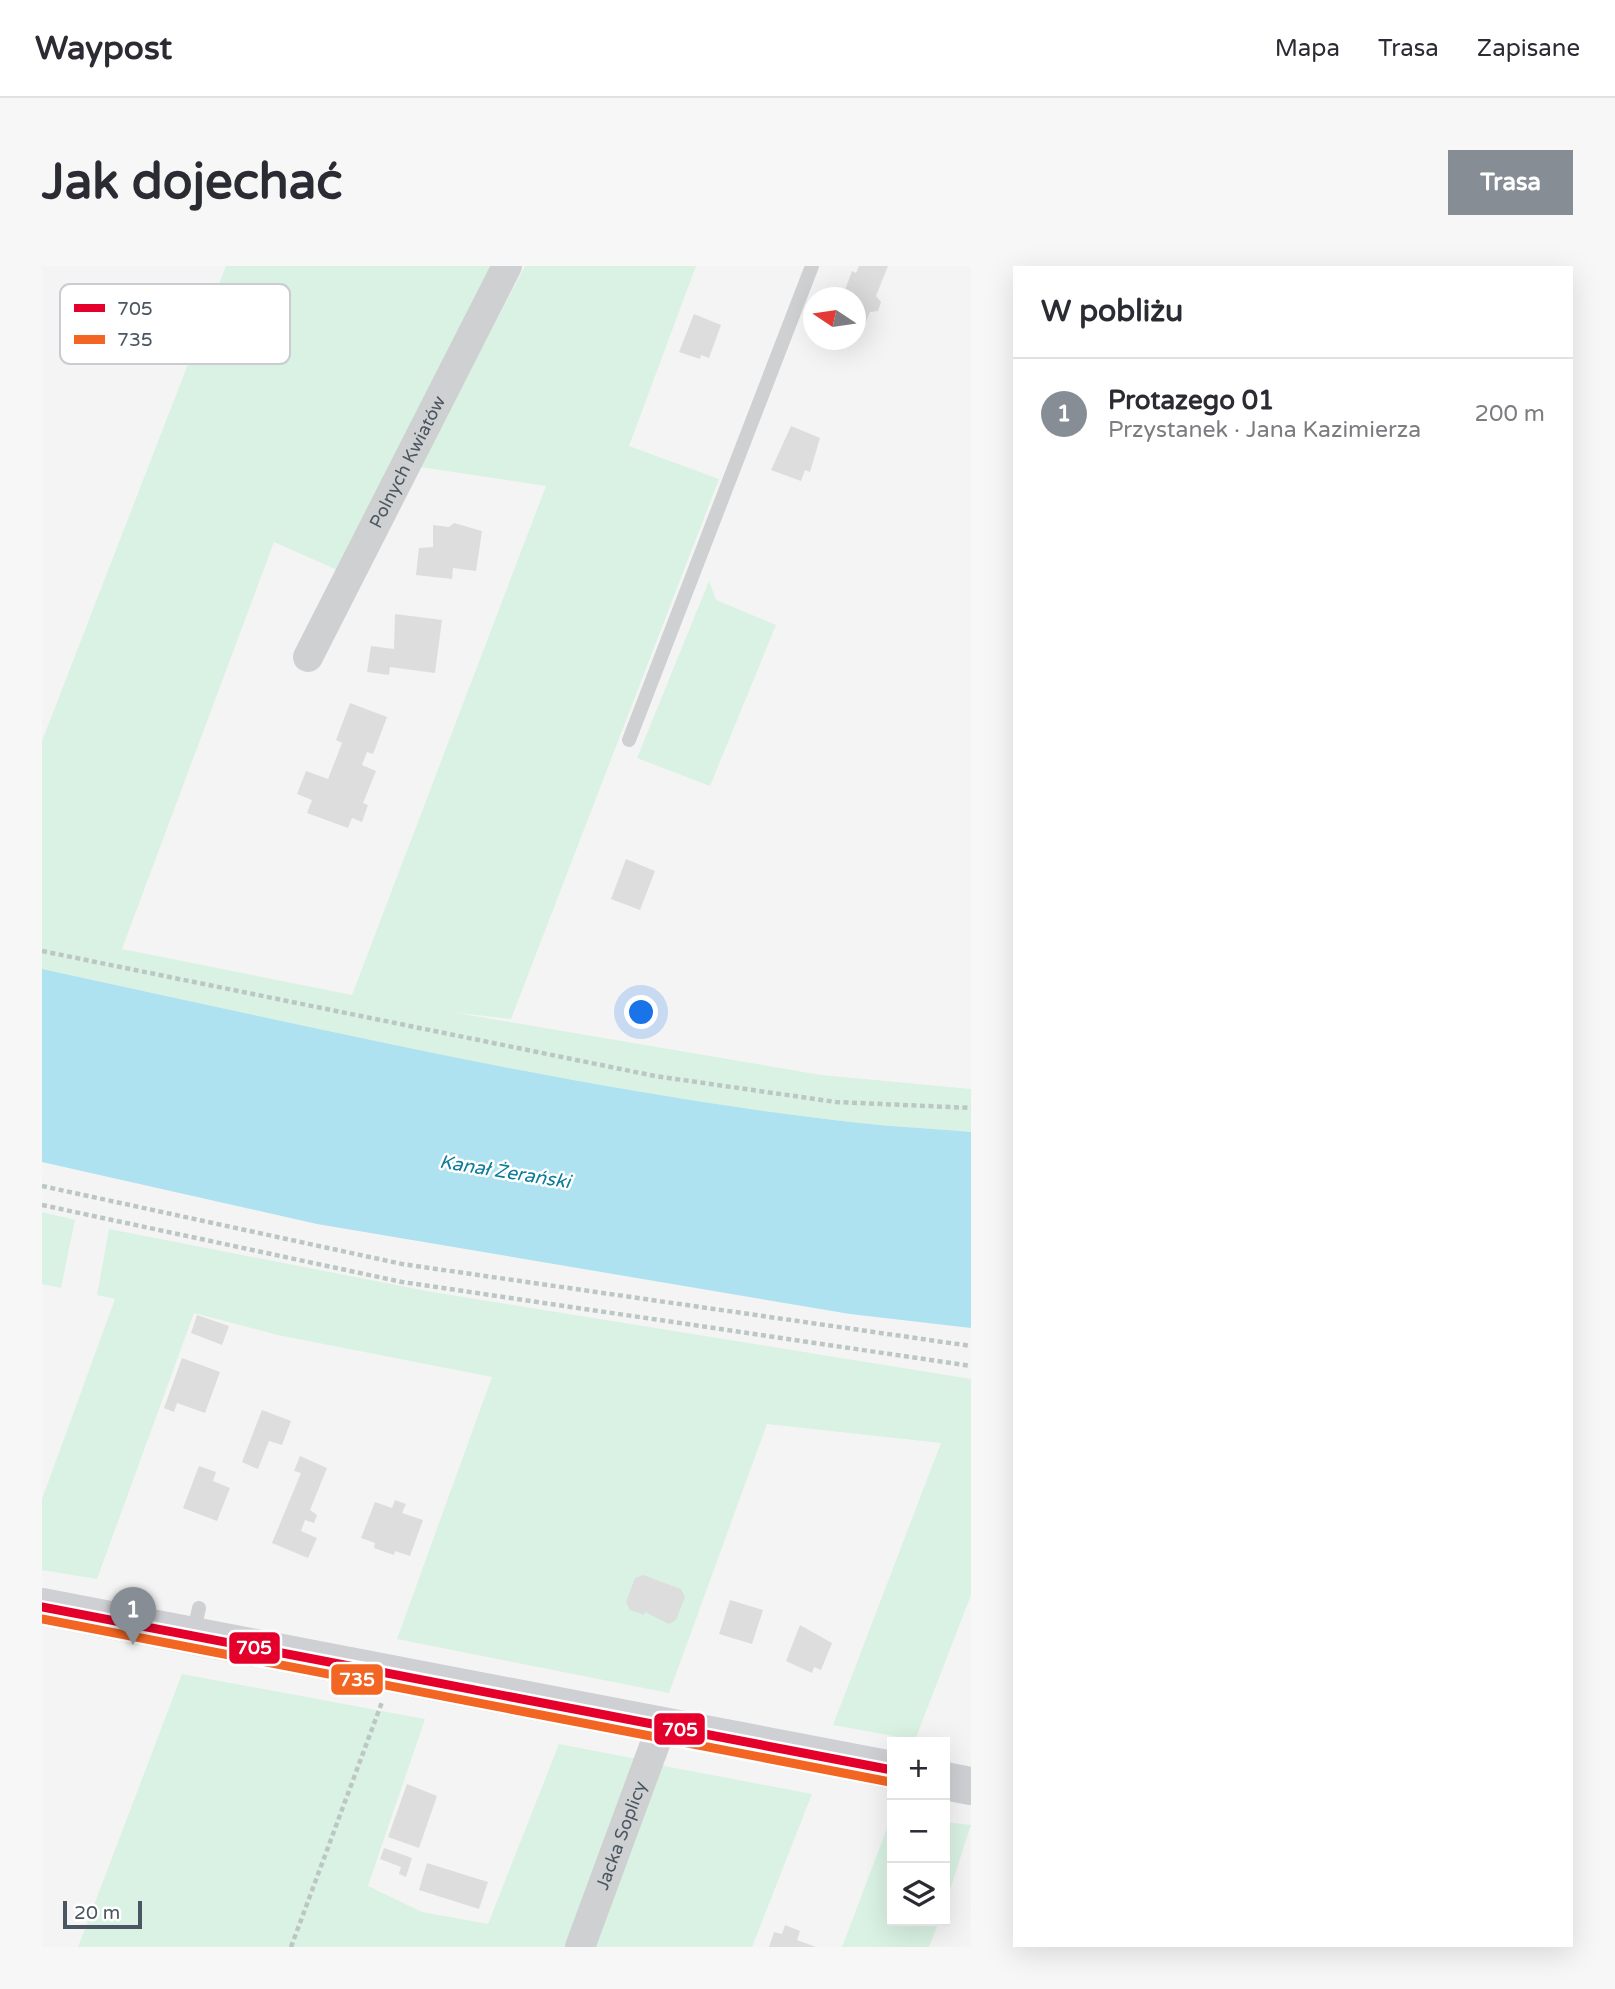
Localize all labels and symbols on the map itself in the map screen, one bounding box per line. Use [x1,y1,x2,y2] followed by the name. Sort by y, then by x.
[60,284,290,364] legend
[803,287,866,350] north arrow
[117,298,153,320] text: 705
[117,329,153,351] text: 735
[365,392,450,532] street label: Polnych Kwiatów
[624,995,658,1029] your location
[438,1151,574,1194] water label: Kanał Żerański
[110,1587,156,1645] pin: 1
[228,1631,281,1665] line badge: 705
[236,1637,272,1659] text: 705
[330,1663,384,1696] line badge: 735
[339,1669,375,1691] text: 735
[653,1712,706,1746] line badge: 705
[662,1719,698,1741] text: 705
[591,1778,651,1893] street label: Jacka Soplicy
[63,1898,142,1930] scale bar

